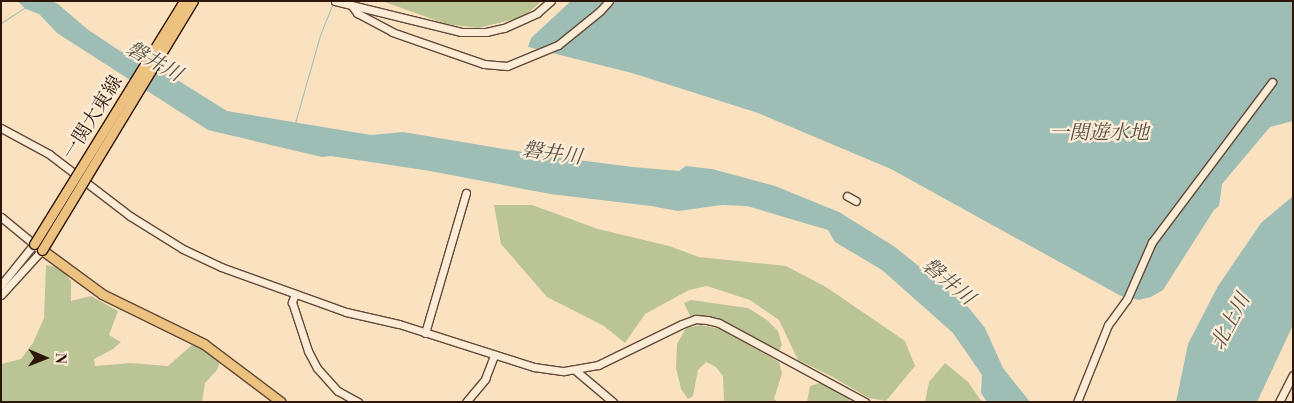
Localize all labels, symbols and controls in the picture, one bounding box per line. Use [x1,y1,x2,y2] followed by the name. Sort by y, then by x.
[122,37,186,87] water label: 磐井川
[58,72,128,164] street label: 一関大東線
[1049,121,1149,145] water label: 一関遊水地
[521,138,583,170] water label: 磐井川
[917,254,979,310] water label: 磐井川
[1206,290,1256,354] water label: 北上川
[20,333,70,383] north arrow
[51,353,69,364] text: N

